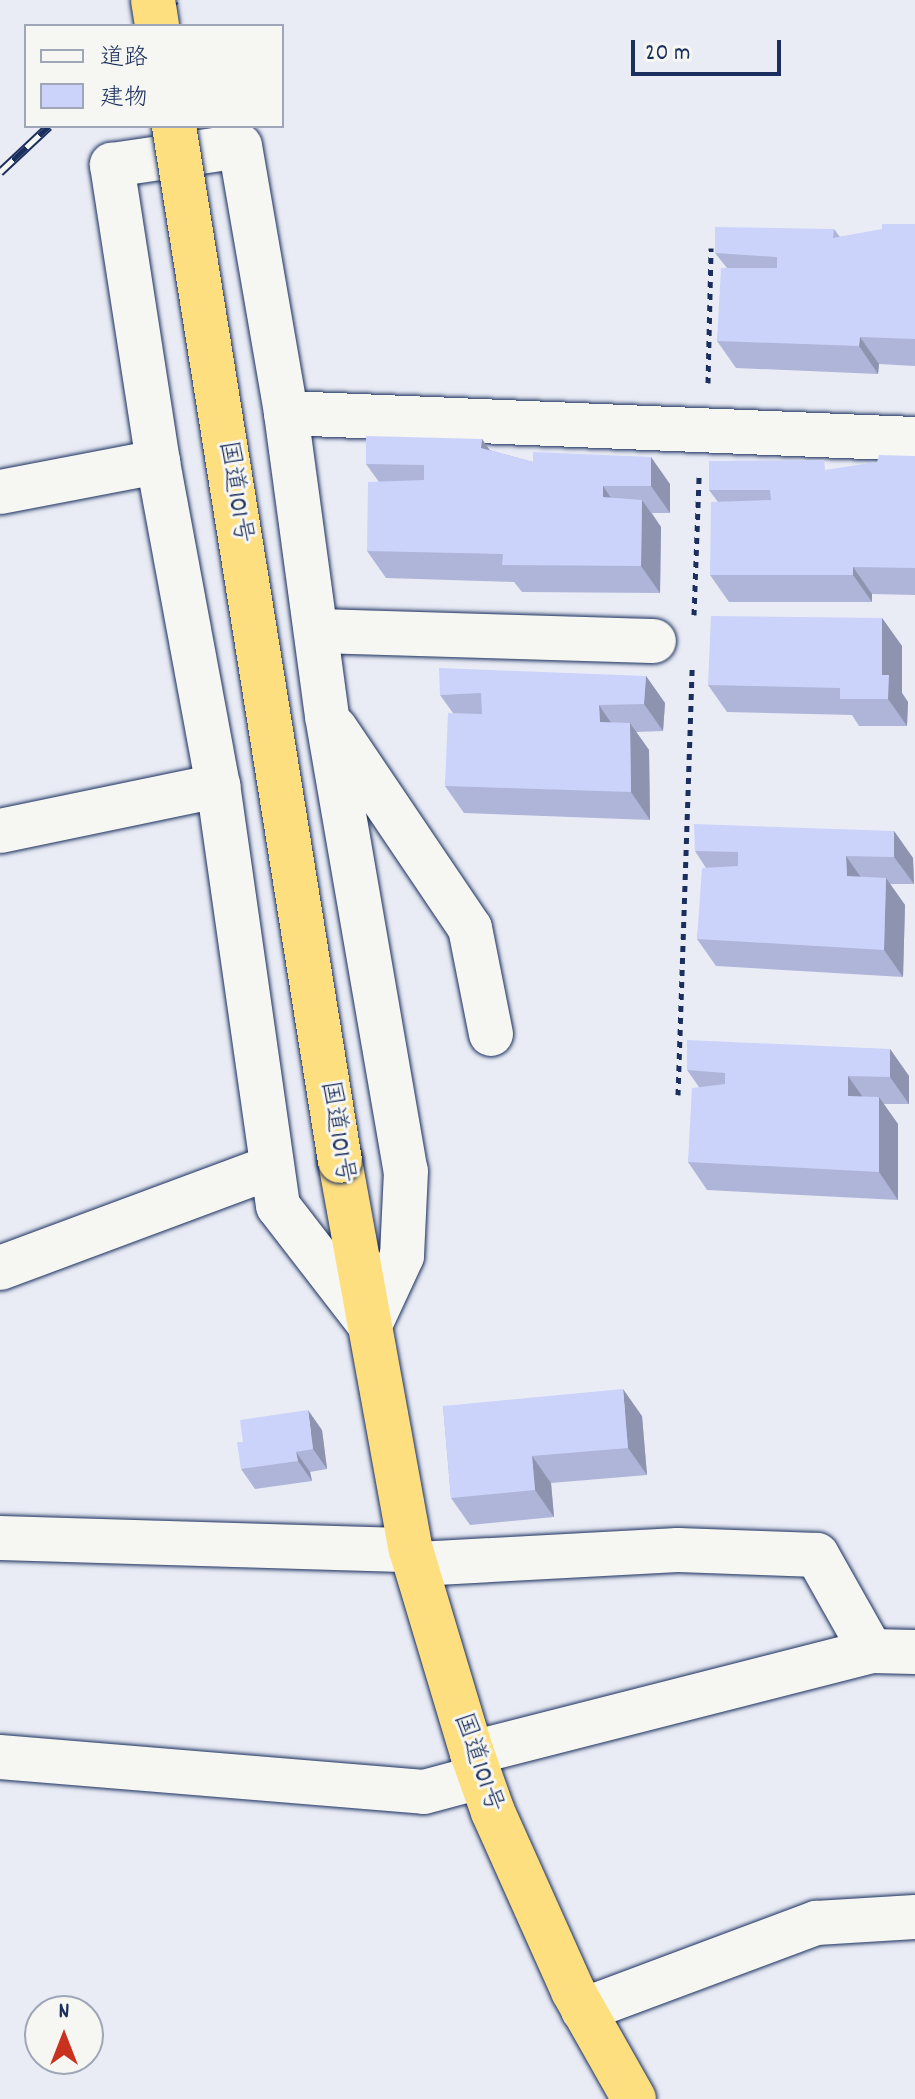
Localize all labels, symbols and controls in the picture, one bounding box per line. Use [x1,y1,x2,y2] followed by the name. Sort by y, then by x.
[24,24,284,128] legend
[635,24,785,74] scale bar
[645,37,691,71] text: 20 m
[100,42,148,76] text: 道路
[100,82,148,116] text: 建物
[210,438,258,546] street label: 国道101号
[312,1078,360,1186] street label: 国道101号
[445,1709,509,1817] street label: 国道101号
[24,1995,104,2075] north arrow
[59,1997,69,2028] text: N

